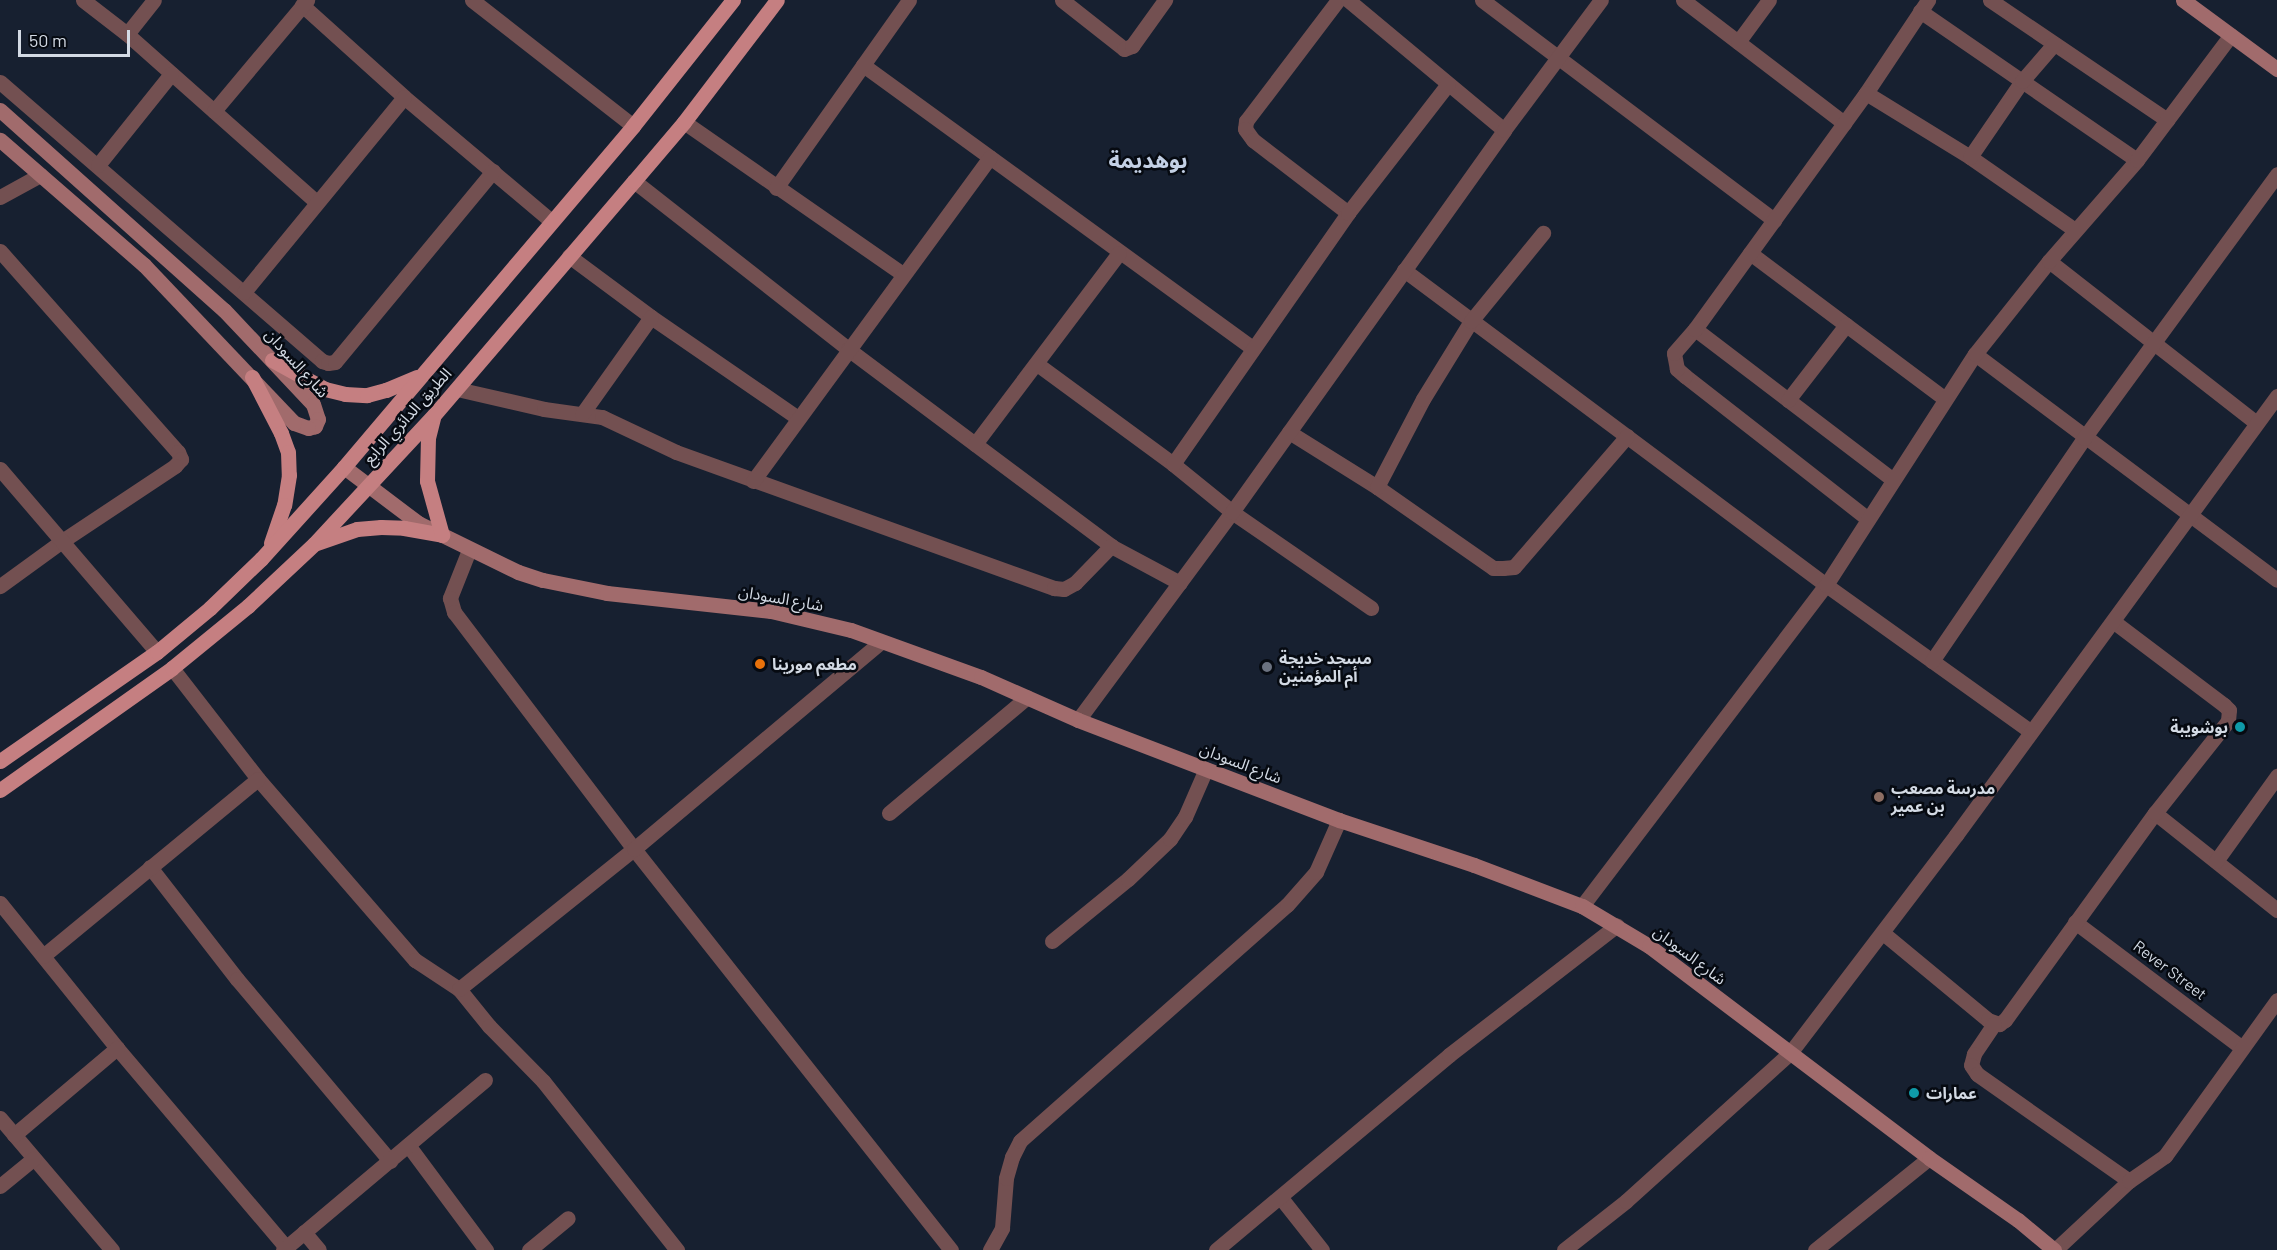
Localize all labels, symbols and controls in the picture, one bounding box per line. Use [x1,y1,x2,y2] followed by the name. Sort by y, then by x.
[21,18,134,56] scale bar
[29,29,67,51] text: 50 m
[1108,147,1188,173] district label: بوهديمة
[261,325,333,401] street label: شارع السودان
[359,364,455,468] street label: الطريق الدائري الرابع
[737,581,825,615] street label: شارع السودان
[1279,648,1372,686] place label: مسجد خديجة أم المؤمنين
[772,654,857,674] place label: مطعم مورينا
[753,657,767,671] marker: مطعم مورينا
[1260,660,1274,674] marker: مسجد خديجة أم المؤمنين
[2170,717,2228,737] place label: بوشويبة
[2233,720,2247,734] marker: بوشويبة
[1197,739,1285,787] street label: شارع السودان
[1891,778,1995,816] place label: مدرسة مصعب بن عمير
[1872,790,1886,804] marker: مدرسة مصعب بن عمير
[1650,921,1730,989] street label: شارع السودان
[2130,936,2210,1004] street label: Rever Street
[1926,1083,1977,1103] place label: عمارات
[1907,1086,1921,1100] marker: عمارات

